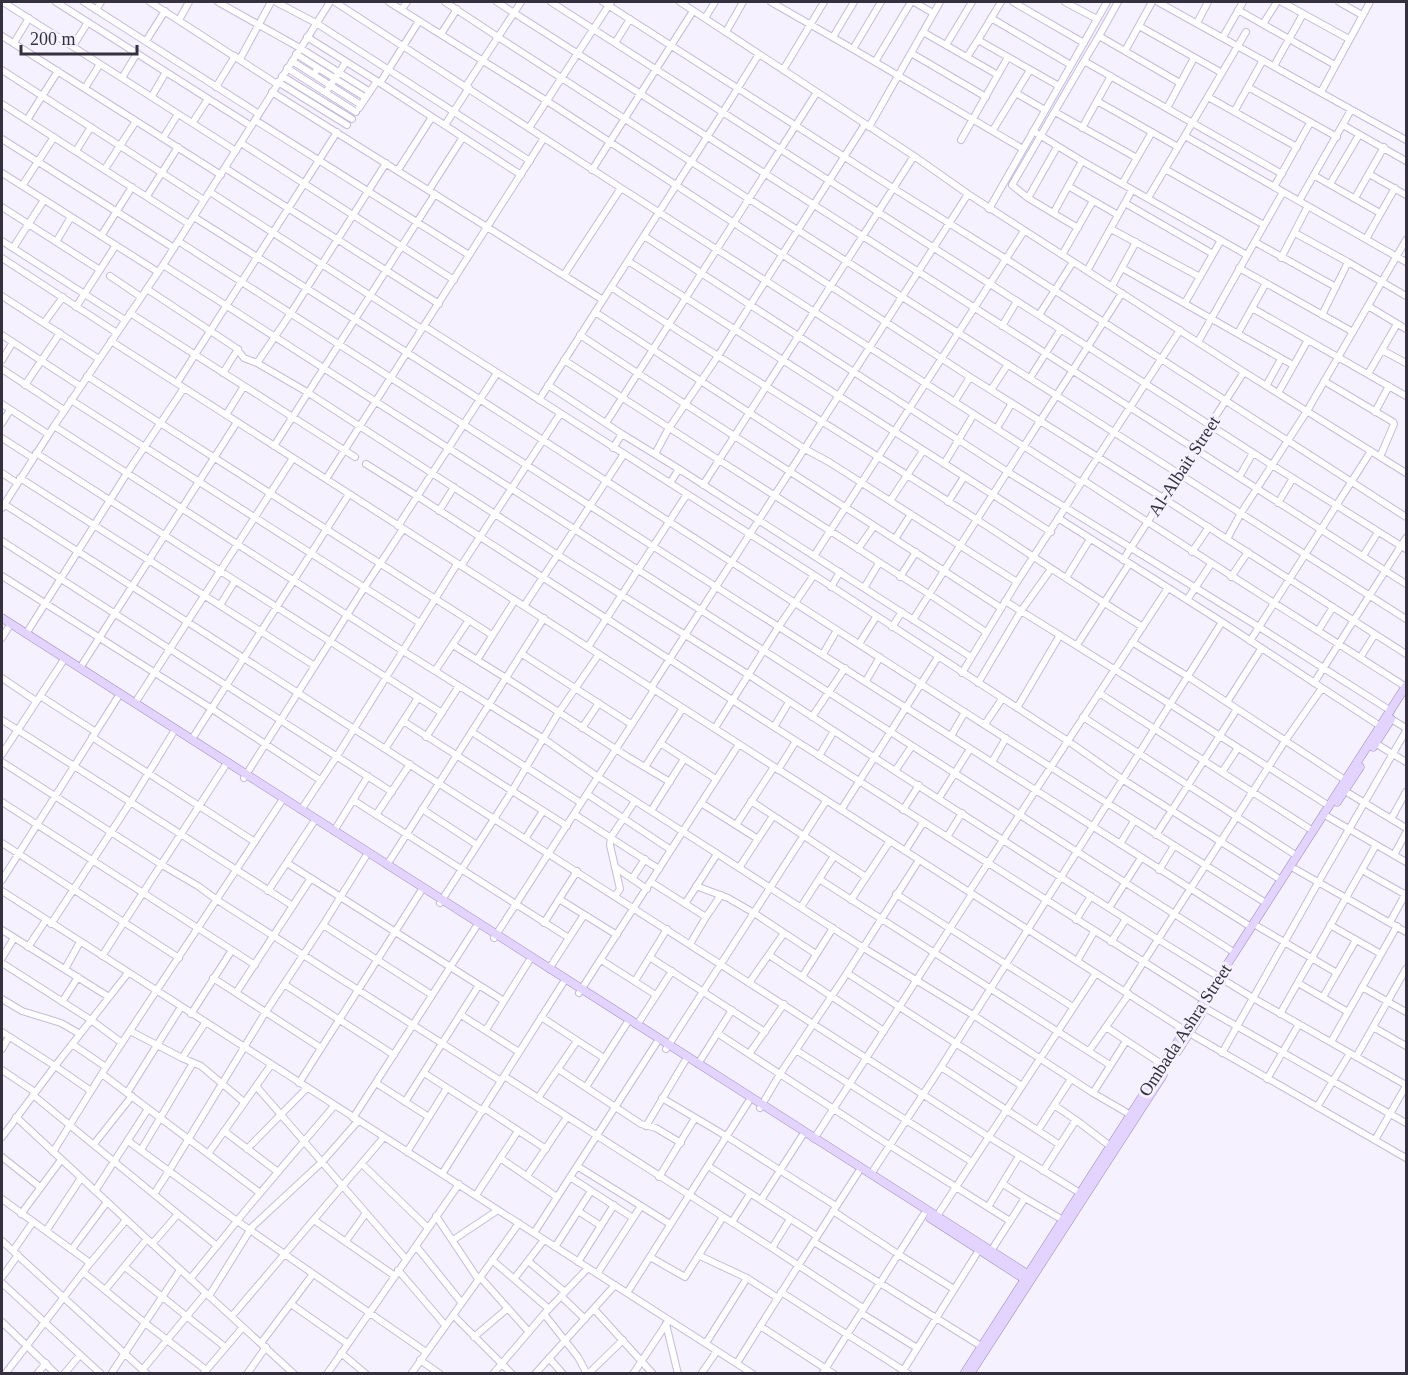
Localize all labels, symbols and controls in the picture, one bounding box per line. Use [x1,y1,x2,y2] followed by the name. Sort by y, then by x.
[21,18,136,56] scale bar
[30,29,76,49] text: 200 m
[1144,412,1224,520] street label: Al-Albait Street
[1135,960,1235,1100] street label: Ombada Ashra Street

